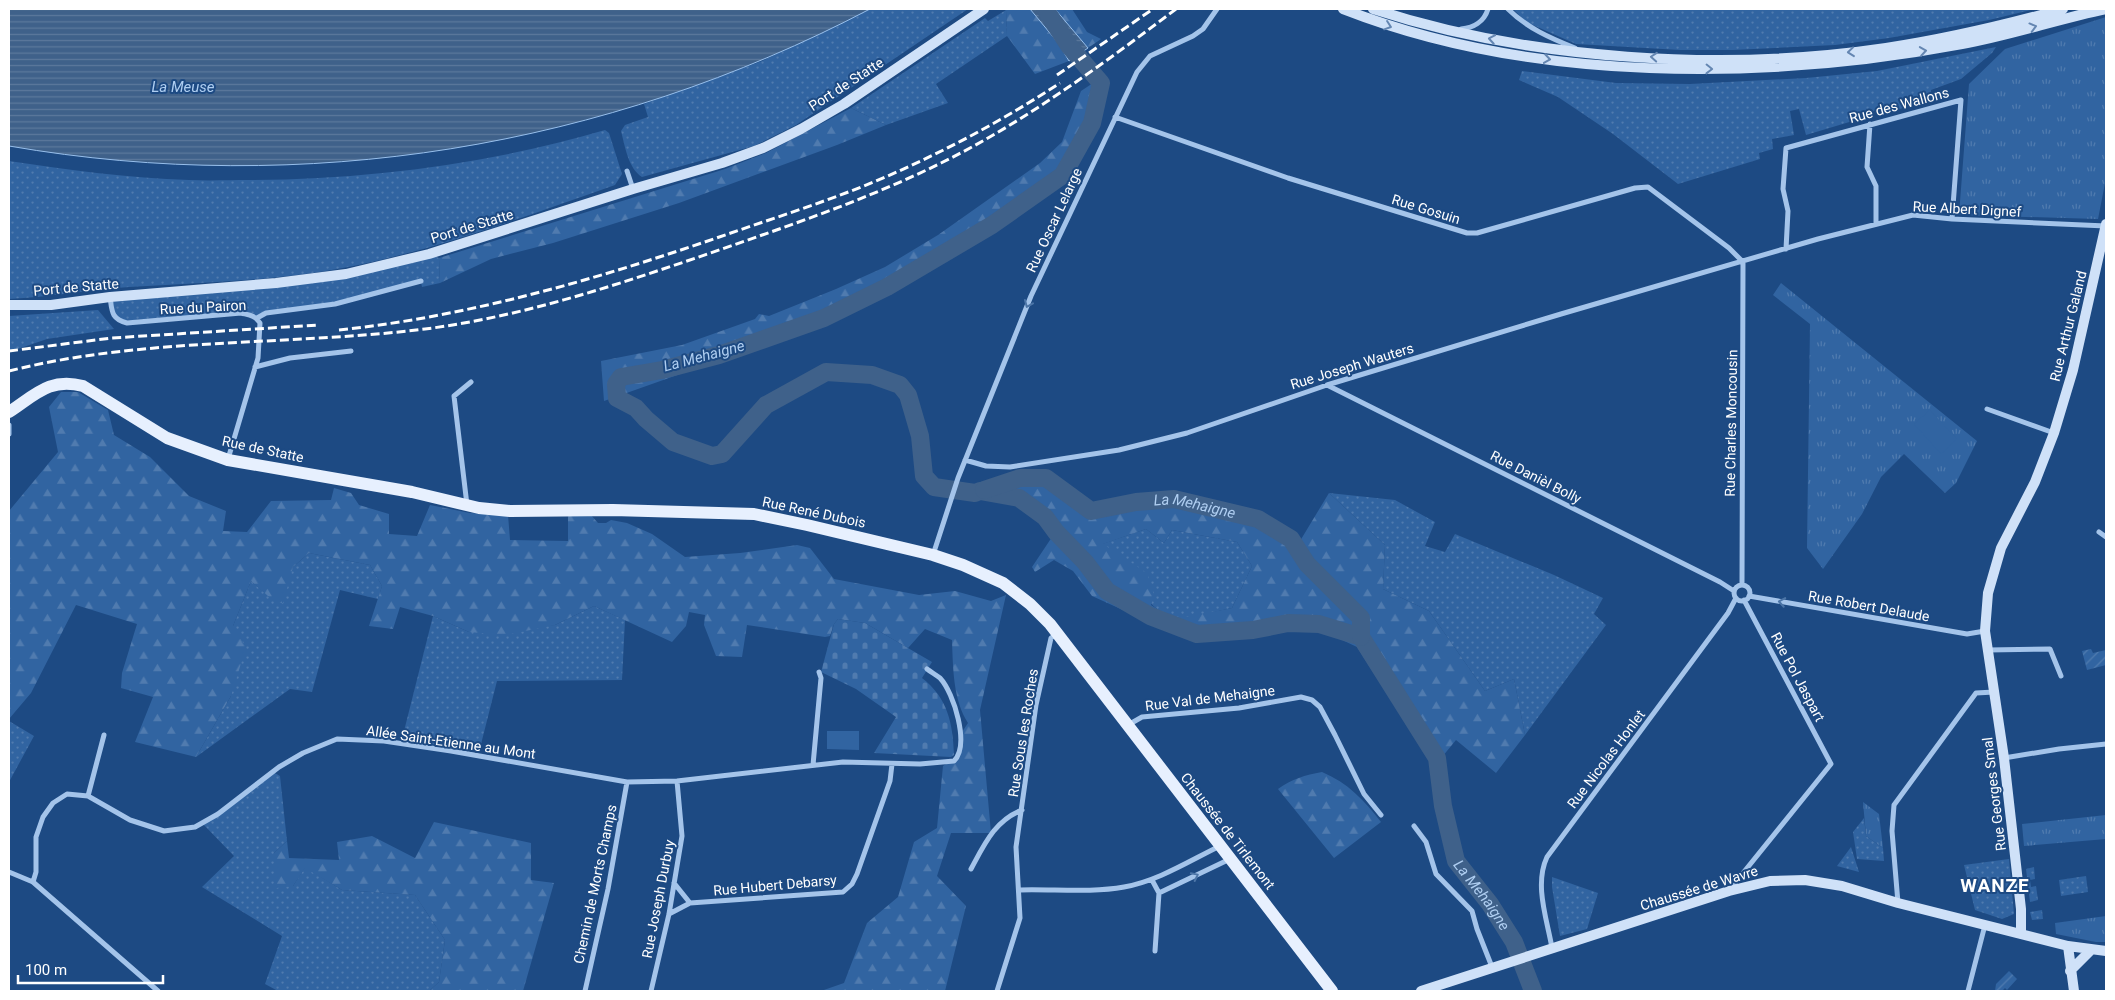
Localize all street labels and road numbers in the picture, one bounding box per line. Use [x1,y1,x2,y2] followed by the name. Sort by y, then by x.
[806,54,886,114] street label: Port de Statte
[1847,84,1951,126] street label: Rue des Wallons
[1023,165,1085,275] street label: Rue Oscar Lelarge
[1390,191,1462,227] street label: Rue Gosuin
[1912,198,2022,220] street label: Rue Albert Dignef
[429,206,515,246] street label: Port de Statte
[2047,269,2089,383] street label: Rue Arthur Galand
[33,275,119,299] street label: Port de Statte
[159,297,247,317] street label: Rue du Pairon
[1288,340,1416,392] street label: Rue Joseph Wauters
[1722,349,1740,497] street label: Rue Charles Moncousin
[221,433,305,465] street label: Rue de Statte
[1488,447,1584,507] street label: Rue Danièl Bolly
[761,493,867,531] street label: Rue René Dubois
[1807,587,1931,625] street label: Rue Robert Delaude
[1768,630,1828,725] street label: Rue Pol Jaspart
[1005,668,1041,798] street label: Rue Sous les Roches
[1144,682,1276,714] street label: Rue Val de Mehaigne
[1564,706,1648,811] street label: Rue Nicolas Honlet
[365,722,537,762] street label: Allée Saint-Etienne au Mont
[1979,736,2009,852] street label: Rue Georges Smal
[1178,770,1279,893] street label: Chaussée de Tirlemont
[570,803,620,965] street label: Chemin de Morts Champs
[639,838,677,960] street label: Rue Joseph Durbuy
[1638,862,1760,914] street label: Chaussée de Wavre
[713,872,838,898] street label: Rue Hubert Debarsy

